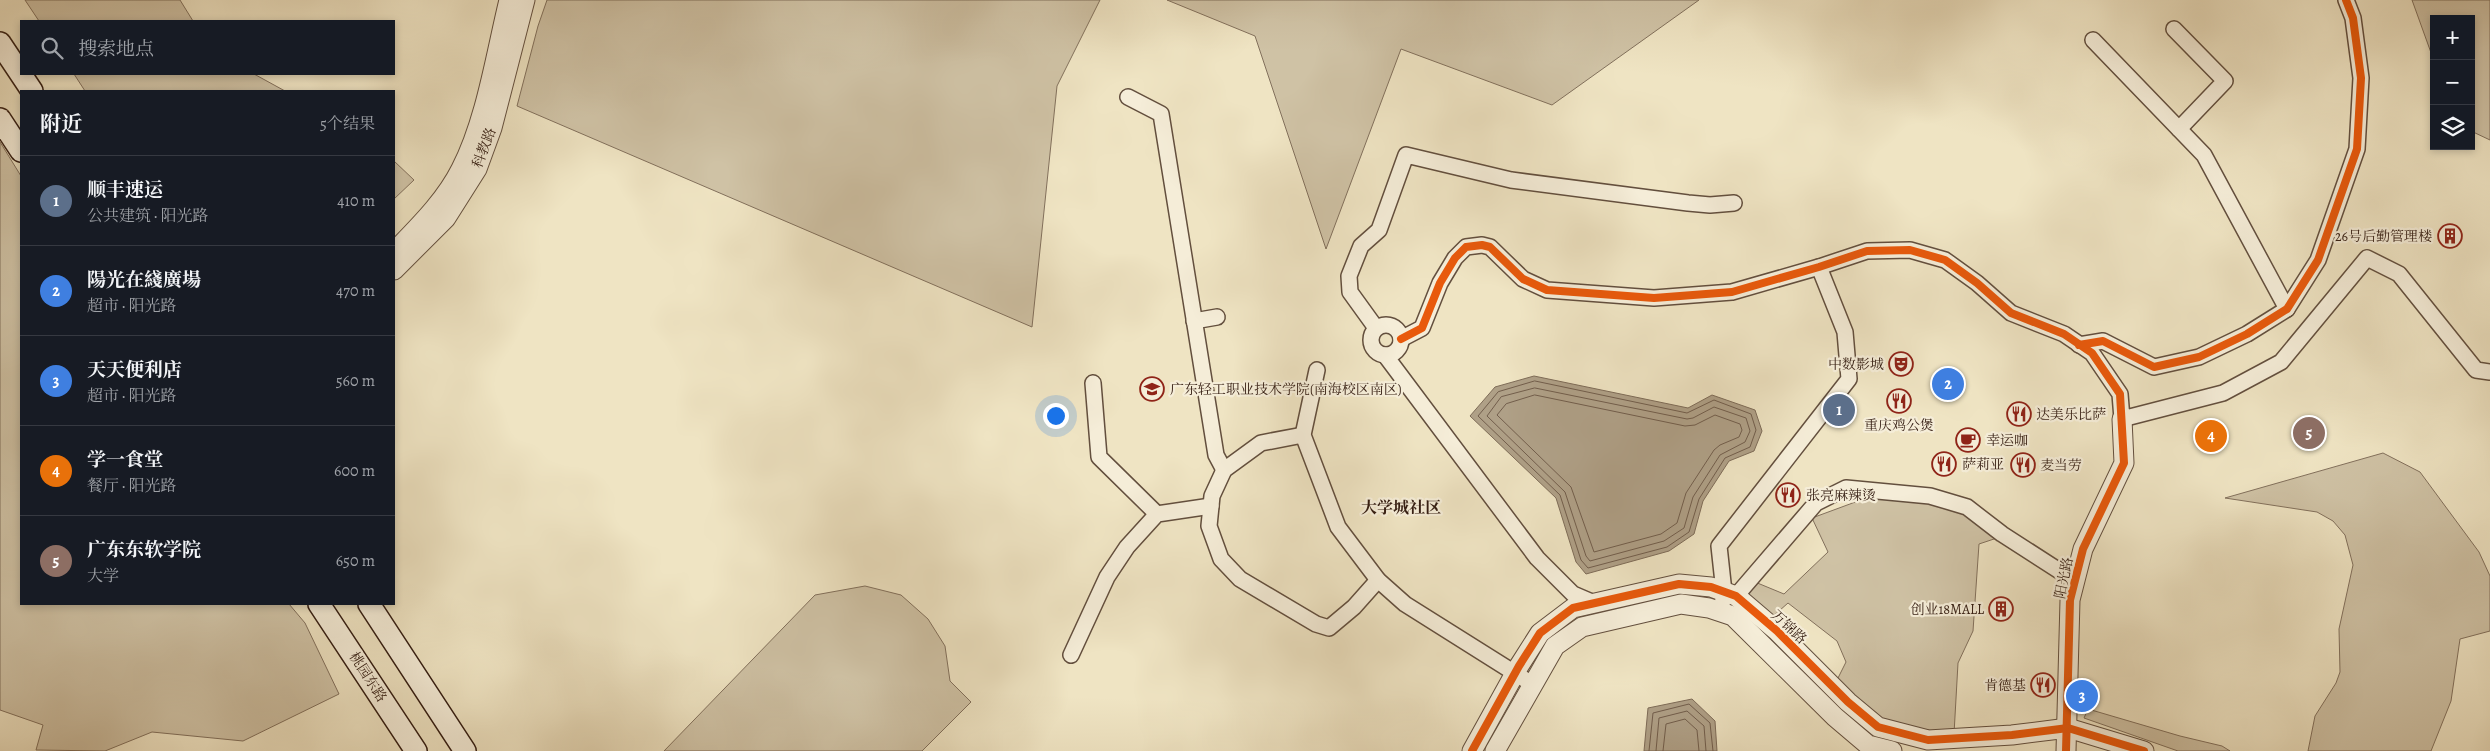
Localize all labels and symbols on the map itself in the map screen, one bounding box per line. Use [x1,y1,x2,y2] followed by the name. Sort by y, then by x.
[468,125,500,171] street label: 科教路
[2437,223,2463,249] building icon: 26号后勤管理楼
[2335,227,2432,246] place label: 26号后勤管理楼
[1888,351,1914,377] theatre icon: 中数影城
[1828,355,1884,374] place label: 中数影城
[1932,365,1964,403] pin: 2
[1139,376,1165,402] school or university icon: 广东轻工职业技术学院(南海校区南区)
[1170,380,1402,399] place label: 广东轻工职业技术学院(南海校区南区)
[1886,388,1912,414] restaurant icon: 重庆鸡公煲
[1823,391,1855,429] pin: 1
[2006,401,2032,427] restaurant icon: 达美乐比萨
[1043,403,1069,429] your location
[2036,405,2106,424] place label: 达美乐比萨
[2293,414,2325,452] pin: 5
[1864,416,1934,435] place label: 重庆鸡公煲
[2195,417,2227,455] pin: 4
[1955,427,1981,453] cafe icon: 幸运咖
[1986,431,2028,450] place label: 幸运咖
[1931,451,1957,477] restaurant icon: 萨莉亚
[2010,452,2036,478] restaurant icon: 麦当劳
[1962,455,2004,474] place label: 萨莉亚
[2040,456,2082,475] place label: 麦当劳
[1775,482,1801,508] restaurant icon: 张亮麻辣烫
[1806,486,1876,505] place label: 张亮麻辣烫
[1361,497,1441,519] district label: 大学城社区
[2050,555,2078,601] street label: 阳光路
[1988,596,2014,622] building icon: 创业18MALL
[1910,600,1985,619] place label: 创业18MALL
[1767,606,1811,648] street label: 万锦路
[345,648,391,706] street label: 桃园东路
[2030,672,2056,698] restaurant icon: 肯德基
[1984,676,2026,695] place label: 肯德基
[2066,677,2098,715] pin: 3

